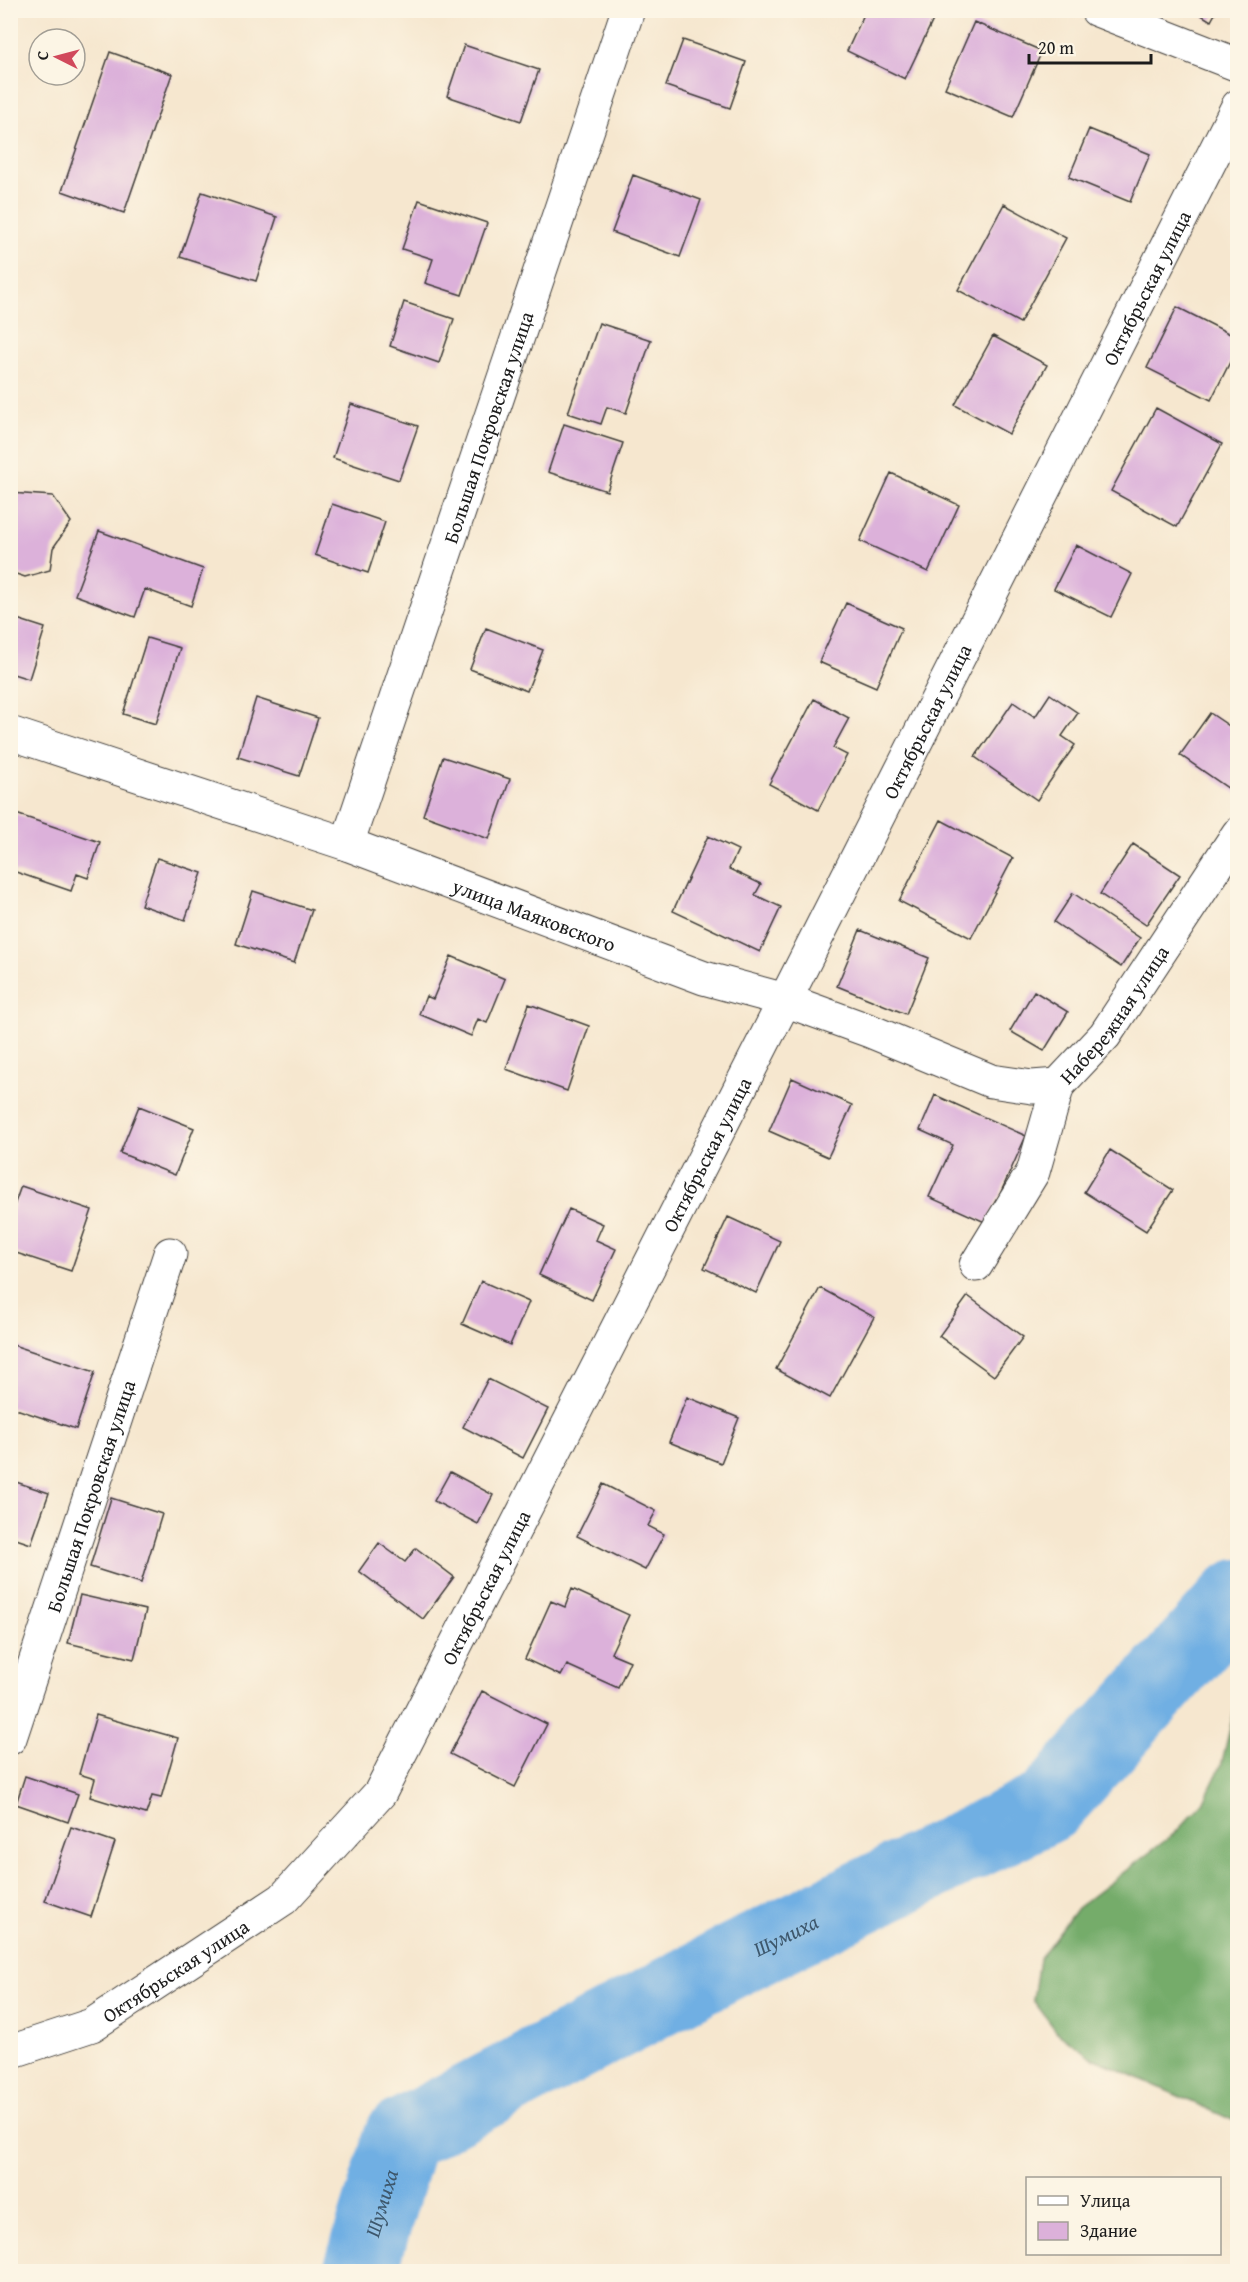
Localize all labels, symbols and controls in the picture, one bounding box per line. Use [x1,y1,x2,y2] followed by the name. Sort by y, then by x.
[27,27,87,87] north arrow
[1029,27,1150,65] scale bar
[1038,34,1074,61] text: 20 m
[30,50,54,61] text: С
[1095,205,1198,370] street label: Октябрьская улица
[435,307,540,547] street label: Большая Покровская улица
[875,638,978,804] street label: Октябрьская улица
[448,870,620,958] street label: улица Маяковского
[1052,939,1175,1090] street label: Набережная улица
[655,1071,758,1237] street label: Октябрьская улица
[38,1376,142,1616] street label: Большая Покровская улица
[433,1504,537,1670] street label: Октябрьская улица
[748,1905,824,1964] water label: Шумиха
[96,1911,255,2029] street label: Октябрьская улица
[356,2165,406,2241] water label: Шумиха
[1026,2177,1221,2255] legend
[1080,2187,1131,2214] text: Улица
[1080,2217,1137,2244] text: Здание

